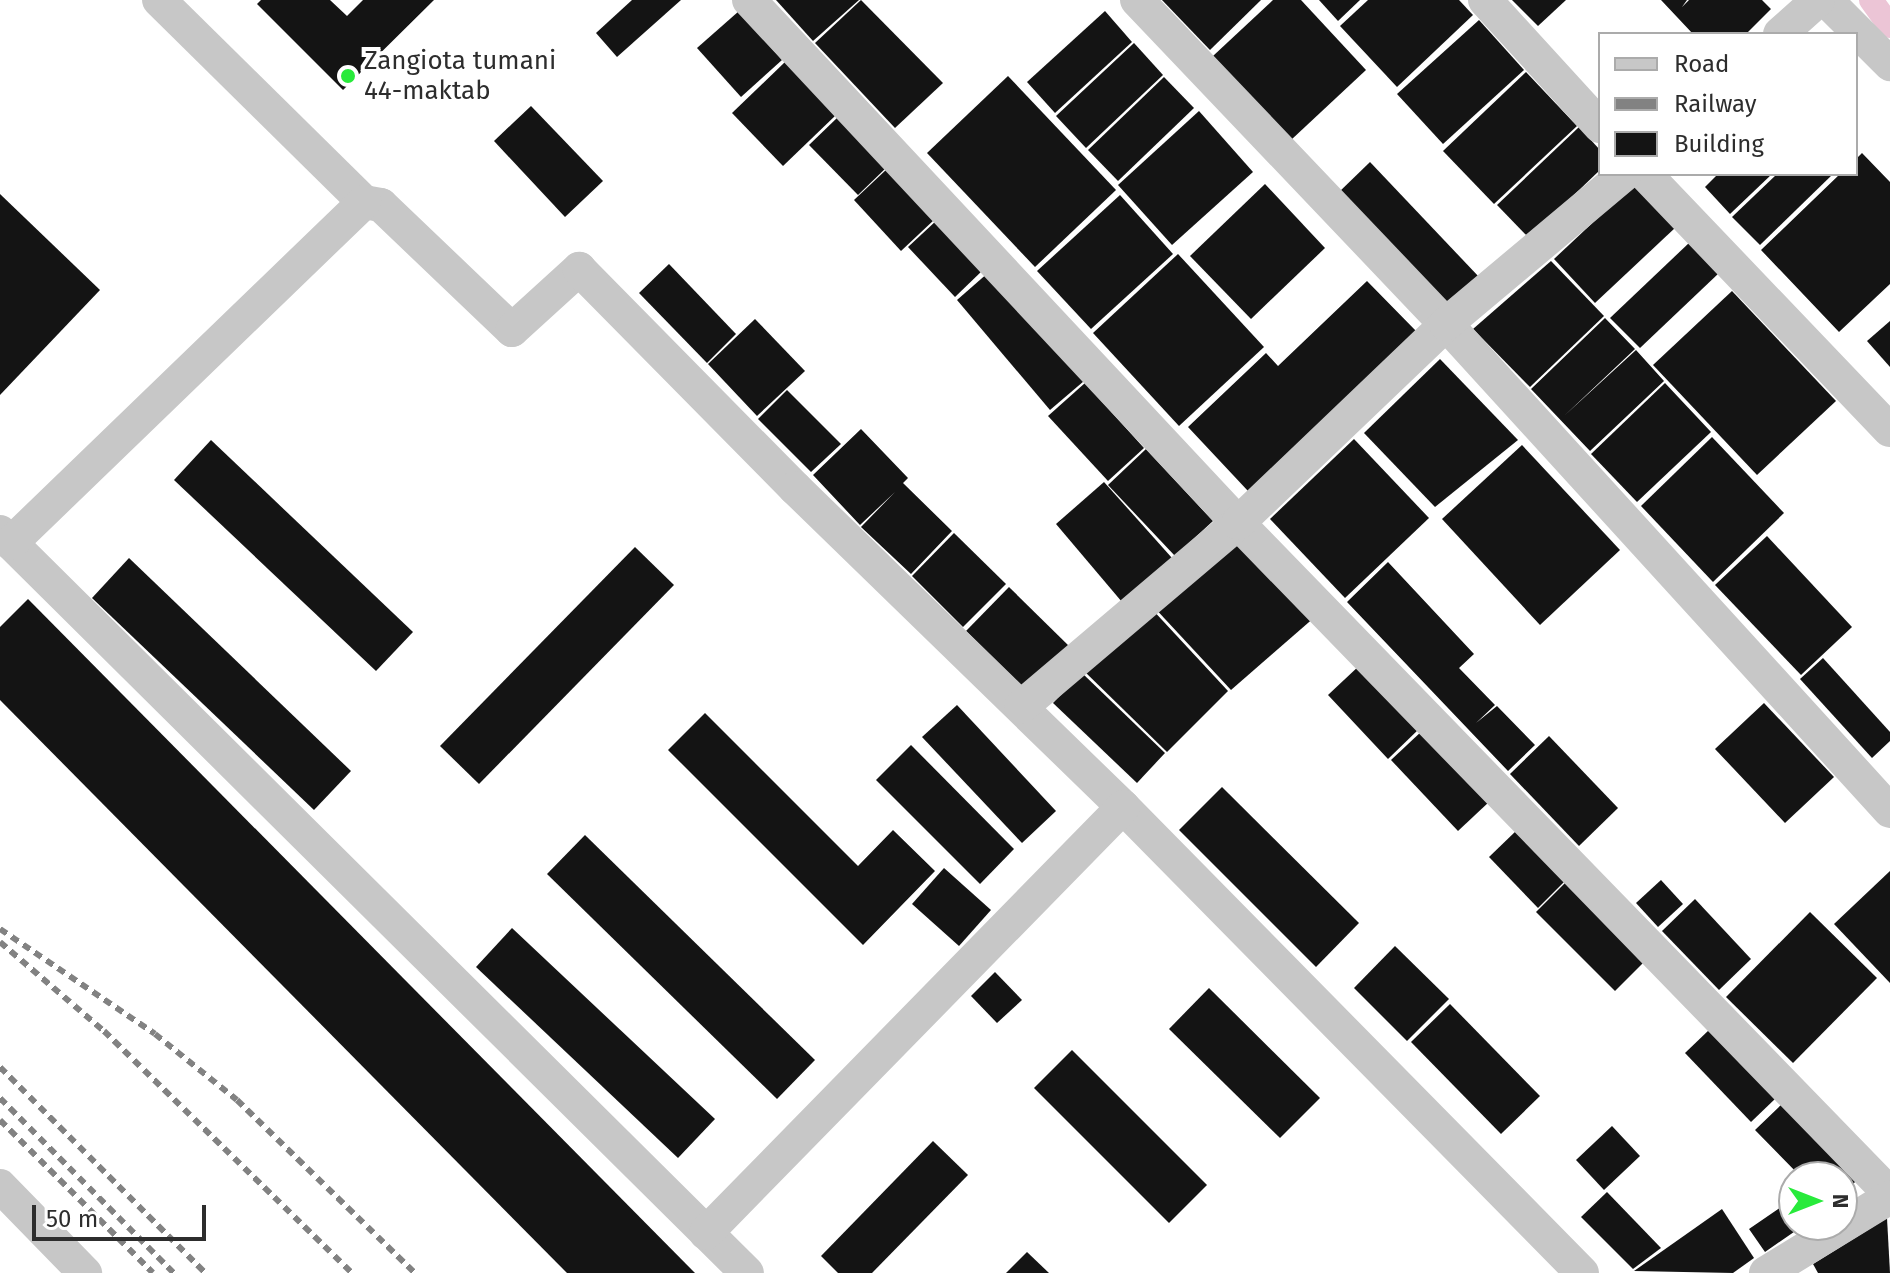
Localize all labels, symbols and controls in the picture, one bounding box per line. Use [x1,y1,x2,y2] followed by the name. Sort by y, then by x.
[1598,32,1858,176] legend
[364,45,556,106] place label: Zangiota tumani 44-maktab
[1674,50,1729,78] text: Road
[339,67,357,85] marker: Zangiota tumani 44-maktab
[1674,90,1757,118] text: Railway
[1674,130,1764,158] text: Building
[1778,1161,1858,1241] north arrow
[36,1189,210,1239] scale bar
[1827,1194,1854,1208] text: N
[46,1205,98,1233] text: 50 m

